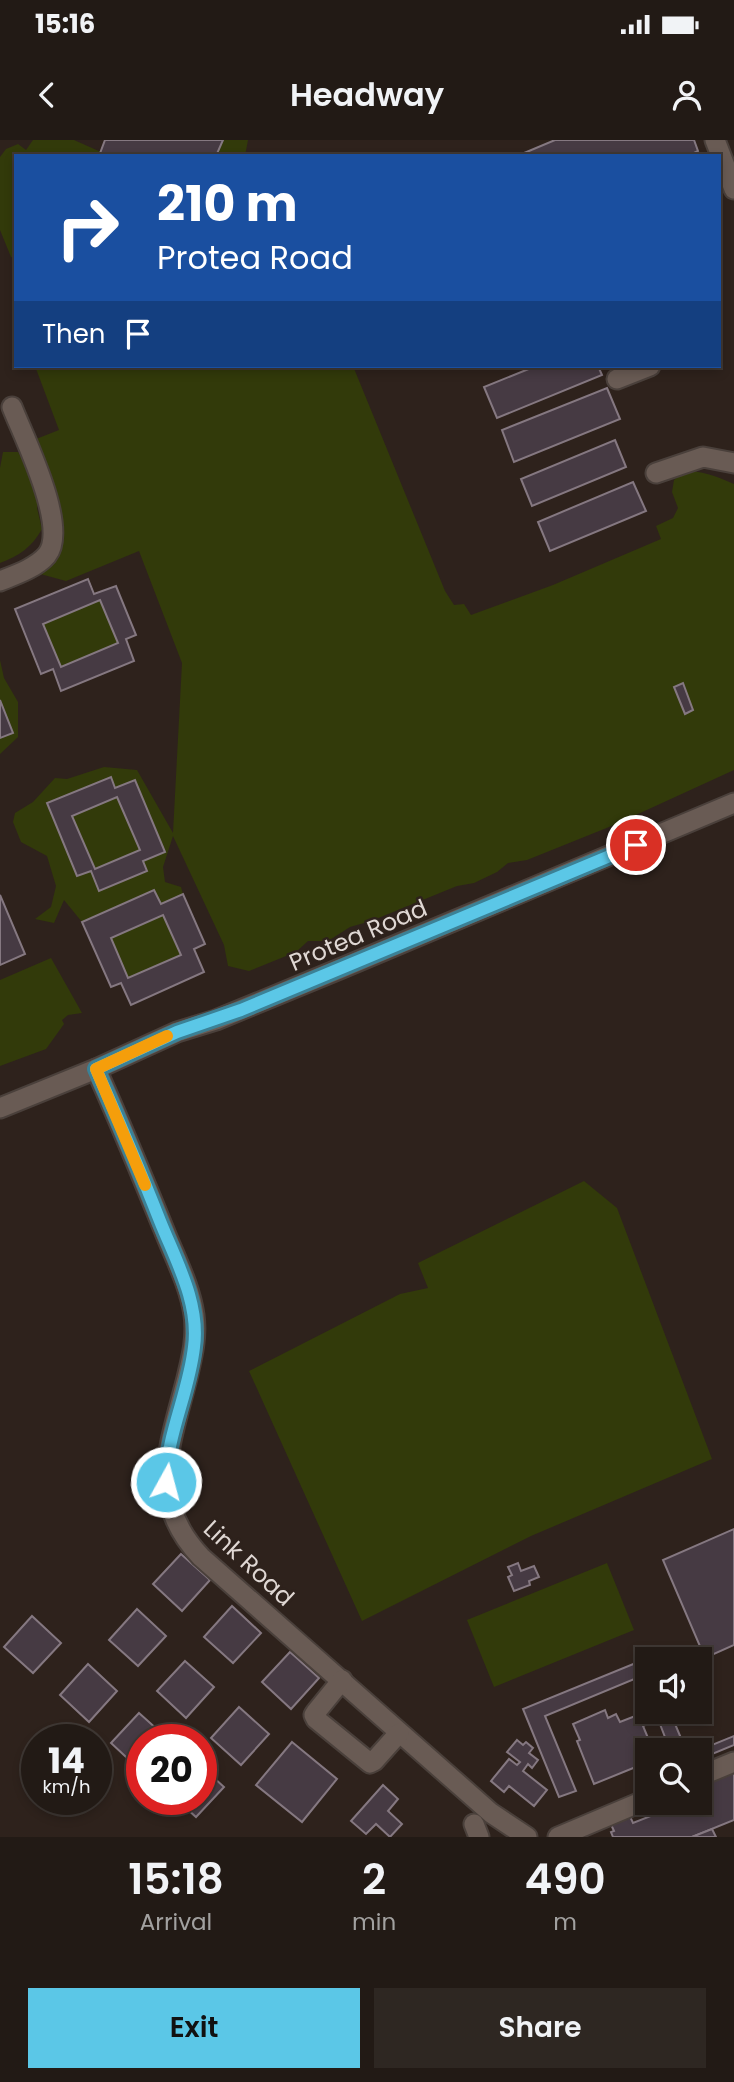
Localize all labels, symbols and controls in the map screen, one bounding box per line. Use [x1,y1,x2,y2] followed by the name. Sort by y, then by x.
[35,6,95,42] text: 15:16
[290,72,444,117] text: Headway
[28,76,66,114] icon: back
[668,76,706,114] icon: person
[157,170,298,238] text: 210 m
[42,182,133,273] icon: right
[157,235,353,280] text: Protea Road
[119,315,157,353] icon: arrive
[42,316,105,352] text: Then
[606,815,666,875] pin
[617,826,655,864] icon: arrive
[284,891,432,979] street label: Protea Road
[129,1445,203,1519] position arrow
[196,1512,302,1614] street label: Link Road
[635,1647,712,1815] map controls
[635,1647,712,1724] button: sound
[126,1724,217,1815] speed limit sign: 20
[48,1736,85,1785] text: 14
[635,1738,712,1815] button: search
[43,1774,90,1799] text: km/h
[128,1850,224,1909] text: 15:18
[362,1850,386,1909] text: 2
[524,1850,606,1909] text: 490
[140,1906,212,1938] text: Arrival
[352,1906,396,1938] text: min
[553,1906,577,1938] text: m
[28,1988,360,2068] button: Exit
[374,1988,706,2068] button: Share

